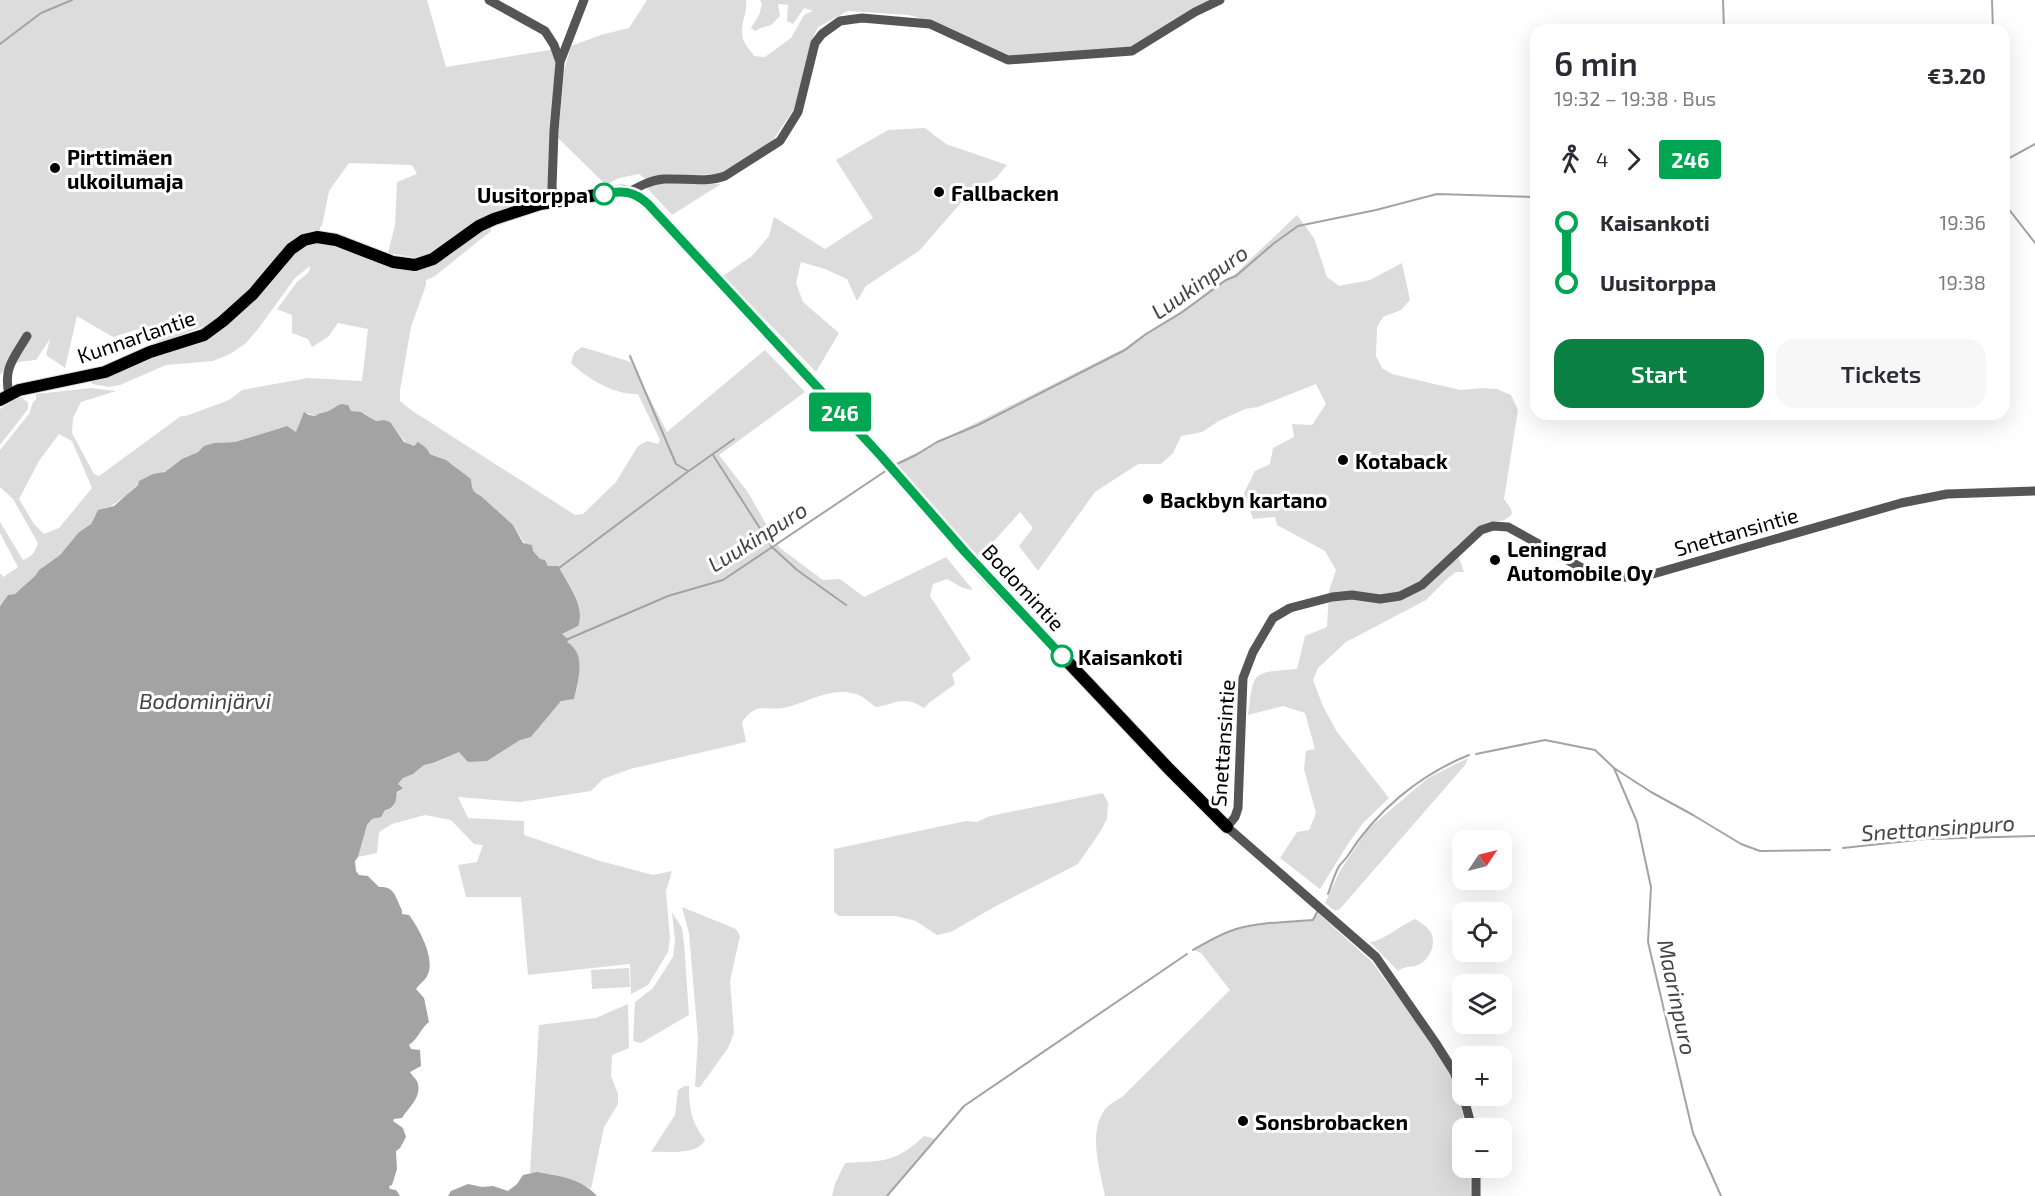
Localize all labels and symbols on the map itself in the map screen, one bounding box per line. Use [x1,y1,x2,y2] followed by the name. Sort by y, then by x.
[67,144,183,193] place label: Pirttimäen ulkoilumaja
[48,161,62,175] marker: Pirttimäen ulkoilumaja
[951,180,1059,205] place label: Fallbacken
[477,182,588,207] place label: Uusitorppa
[593,183,615,205] marker: Uusitorppa
[932,185,946,199] marker: Fallbacken
[1146,238,1252,324] water label: Luukinpuro
[74,304,198,368] street label: Kunnarlantie
[806,392,874,432] line badge: 246
[1355,448,1448,473] place label: Kotaback
[1336,453,1350,467] marker: Kotaback
[1160,487,1327,513] place label: Backbyn kartano
[1141,492,1155,506] marker: Backbyn kartano
[703,495,811,577] water label: Luukinpuro
[1671,501,1801,561] street label: Snettansintie
[1507,536,1653,586] place label: Leningrad Automobile Oy
[978,539,1070,635] street label: Bodomintie
[1488,553,1502,567] marker: Leningrad Automobile Oy
[1078,644,1183,669] place label: Kaisankoti
[1051,645,1073,667] marker: Kaisankoti
[1205,679,1239,807] street label: Snettansintie
[139,687,271,714] water label: Bodominjärvi
[1860,809,2016,845] water label: Snettansinpuro
[1452,830,1512,890] north arrow
[1653,937,1703,1057] water label: Maarinpuro
[1255,1109,1408,1134] place label: Sonsbrobacken
[1236,1114,1250,1128] marker: Sonsbrobacken

